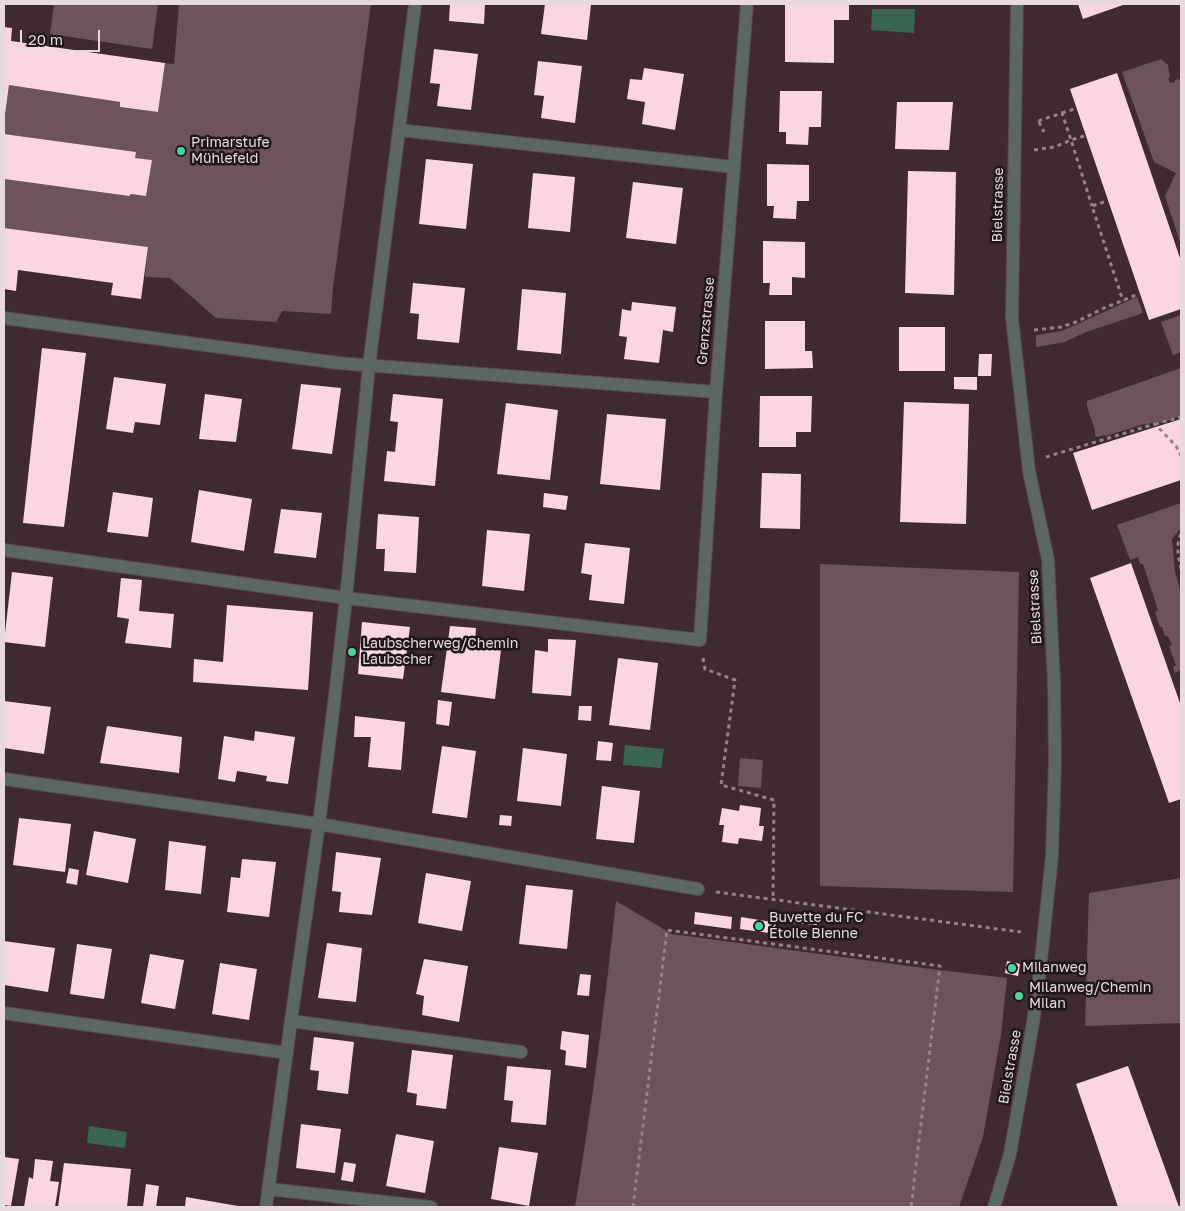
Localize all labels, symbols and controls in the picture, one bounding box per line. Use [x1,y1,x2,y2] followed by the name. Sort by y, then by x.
[22,20,102,52] scale bar
[28,30,63,48] text: 20 m
[191,135,270,168] place label: Primarstufe Mühlefeld
[175,145,187,157] marker: Primarstufe Mühlefeld
[989,167,1007,243] street label: Bielstrasse
[694,276,718,366] street label: Grenzstrasse
[1025,569,1045,645] street label: Bielstrasse
[362,636,518,669] place label: Laubscherweg/Chemin Laubscher
[346,646,358,658] marker: Laubscherweg/Chemin Laubscher
[769,910,864,942] place label: Buvette du FC Étoile Bienne
[753,920,765,932] marker: Buvette du FC Étoile Bienne
[1022,960,1087,976] place label: Milanweg
[1006,962,1018,974] marker: Milanweg
[1029,980,1151,1012] place label: Milanweg/Chemin Milan
[1013,990,1025,1002] marker: Milanweg/Chemin Milan
[995,1029,1025,1105] street label: Bielstrasse

